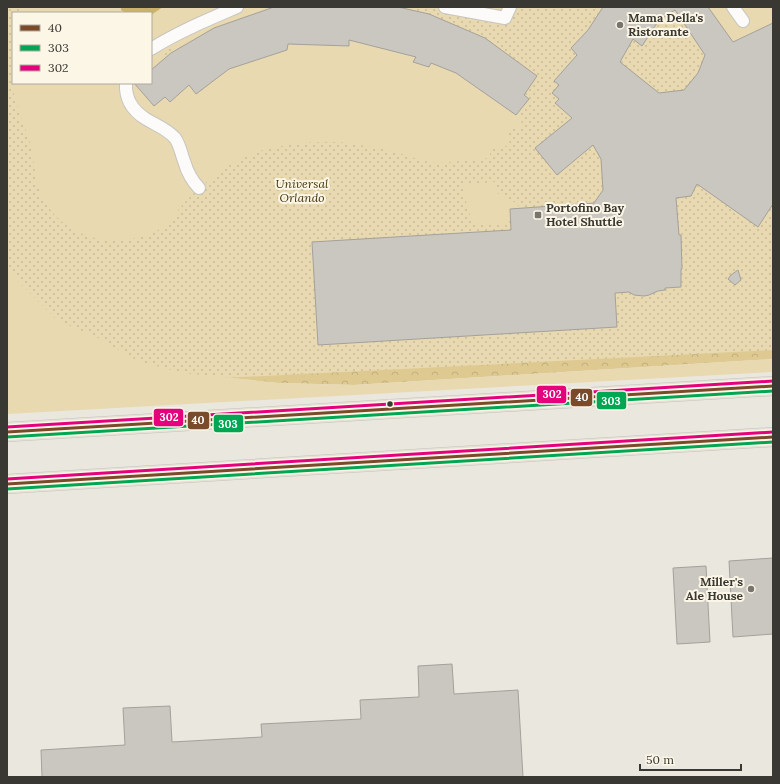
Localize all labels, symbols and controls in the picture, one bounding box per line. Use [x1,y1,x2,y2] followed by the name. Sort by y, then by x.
[628,10,704,39] place label: Mama Della's Ristorante
[12,12,152,84] legend
[48,20,62,35] text: 40
[615,20,625,30] marker: Mama Della's Ristorante
[48,40,69,55] text: 303
[48,60,69,75] text: 302
[276,176,329,205] park label: Universal Orlando
[546,200,624,229] place label: Portofino Bay Hotel Shuttle
[533,210,543,220] marker: Portofino Bay Hotel Shuttle
[536,385,567,404] line badge: 302
[542,387,562,401] text: 302
[570,388,593,407] line badge: 40
[575,390,589,404] text: 40
[596,391,627,410] line badge: 303
[601,394,621,408] text: 303
[385,399,395,409] unlabelled marker
[153,408,184,427] line badge: 302
[159,410,179,424] text: 302
[187,411,210,430] line badge: 40
[191,413,205,427] text: 40
[213,414,244,433] line badge: 303
[218,417,238,431] text: 303
[686,574,744,603] place label: Miller's Ale House
[746,584,756,594] marker: Miller's Ale House
[640,746,741,772] scale bar
[646,752,674,767] text: 50 m

